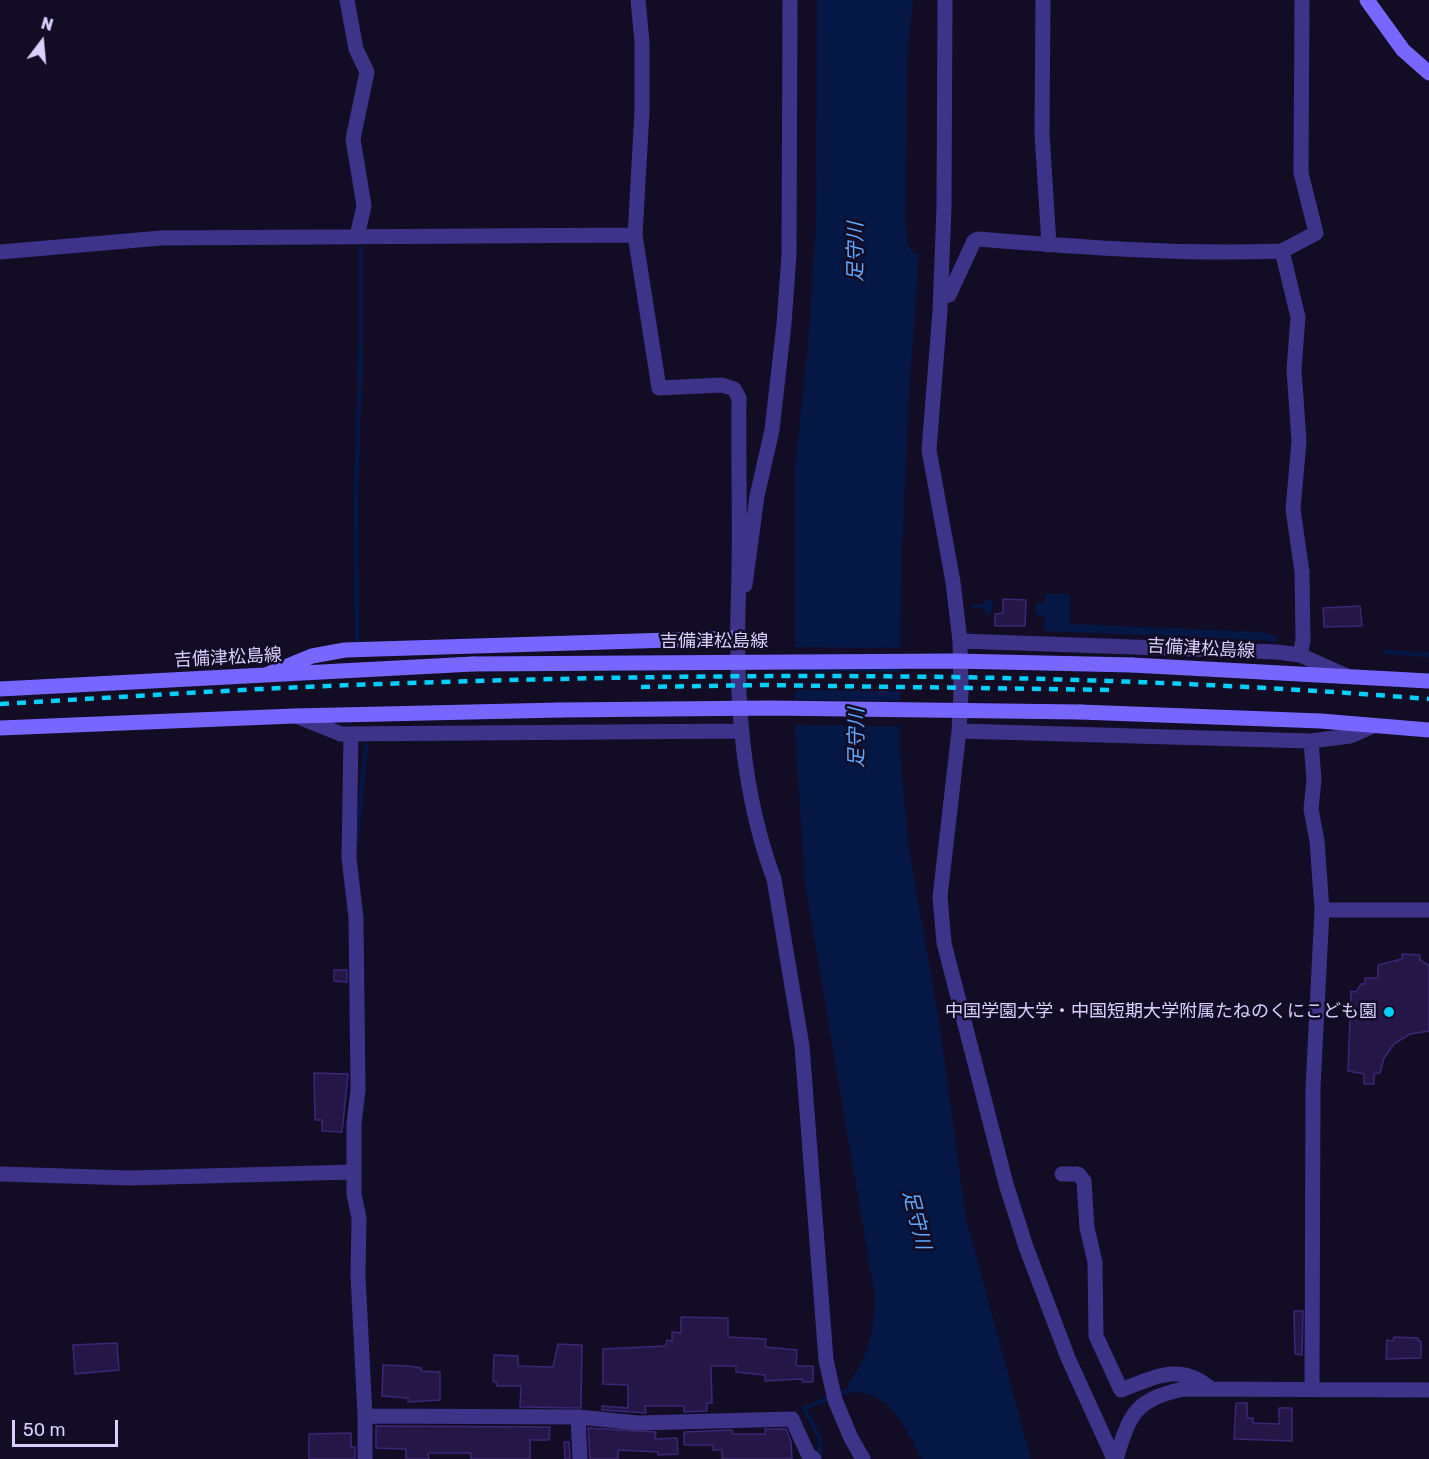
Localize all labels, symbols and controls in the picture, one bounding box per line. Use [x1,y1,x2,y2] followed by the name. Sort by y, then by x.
[12,12,72,72] north arrow
[39,13,55,35] text: N
[844,222,868,282] water label: 足守川
[660,631,768,653] street label: 吉備津松島線
[1147,635,1255,663] street label: 吉備津松島線
[174,644,282,672] street label: 吉備津松島線
[845,708,869,768] water label: 足守川
[945,1001,1377,1023] place label: 中国学園大学・中国短期大学附属たねのくにこども園
[1382,1005,1396,1019] marker: 中国学園大学・中国短期大学附属たねのくにこども園
[897,1188,935,1252] water label: 足守川
[15,1408,122,1446] scale bar
[23,1419,66,1441] text: 50 m

